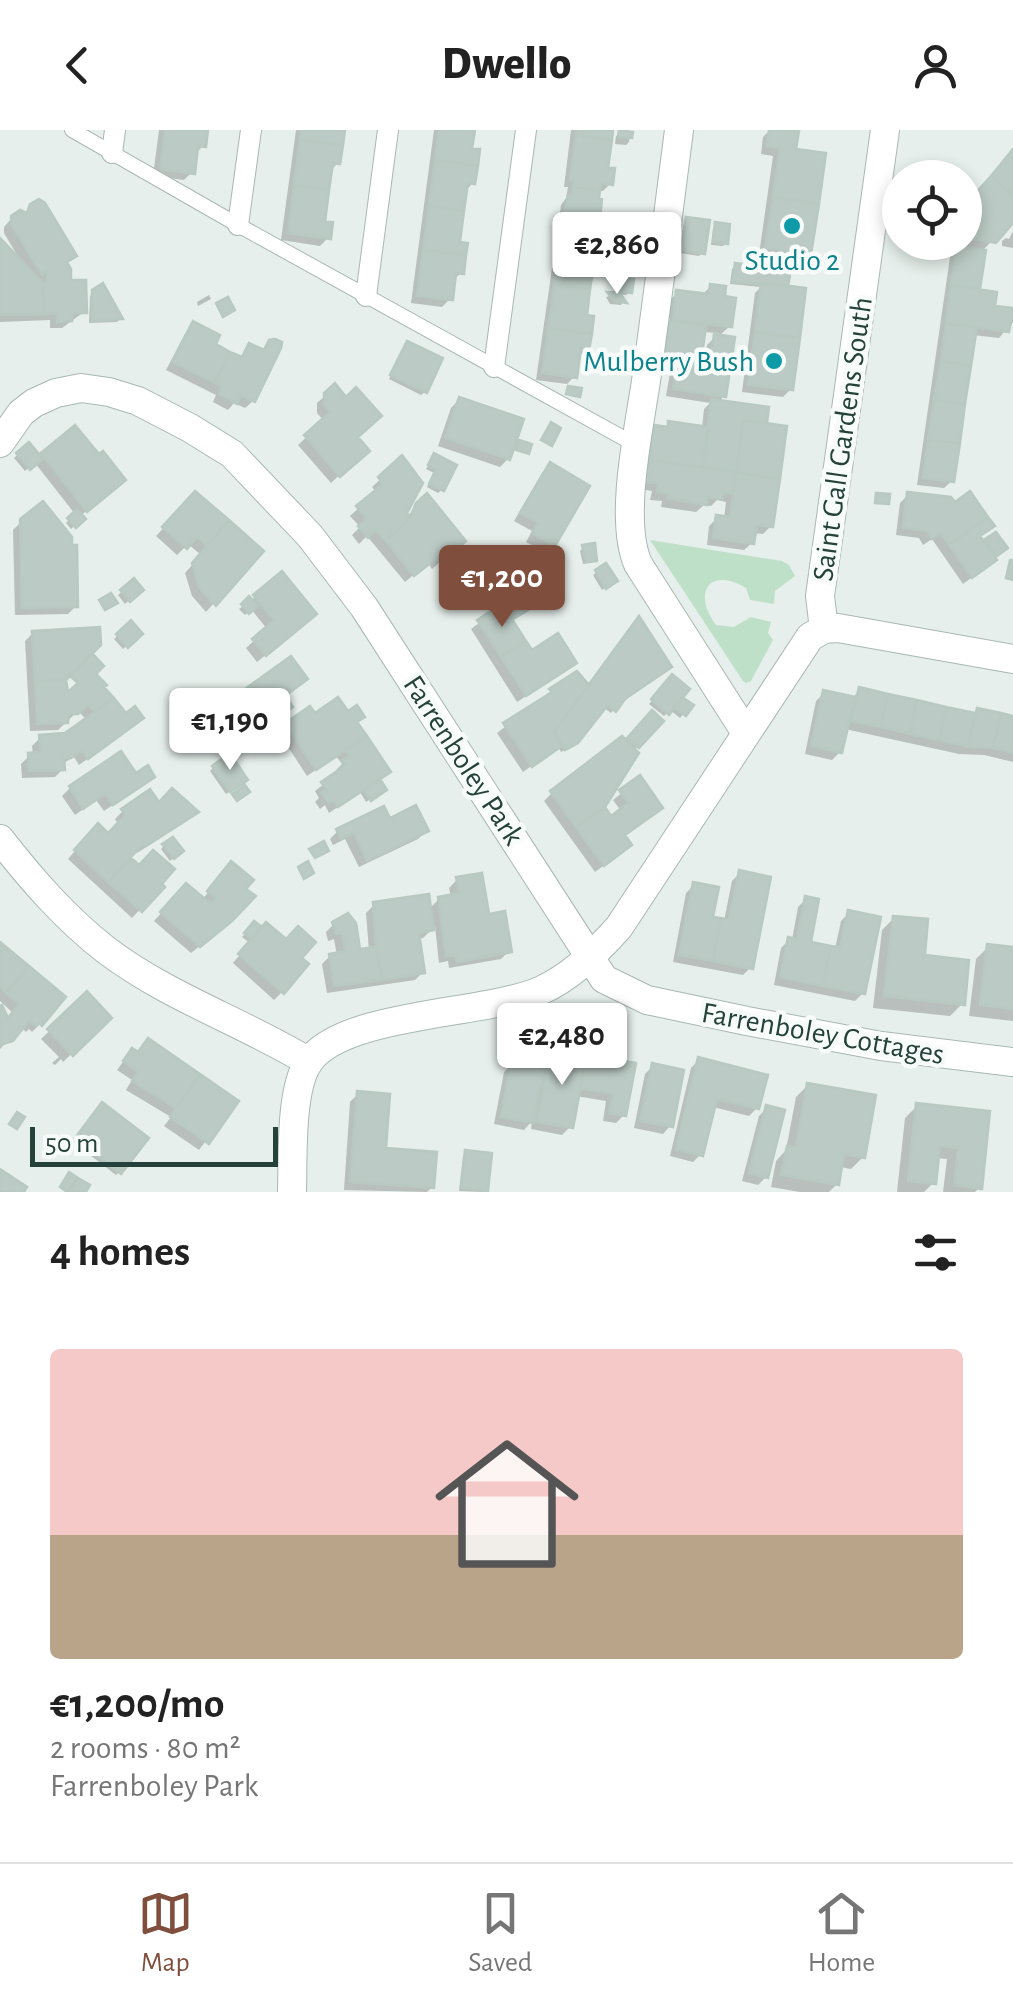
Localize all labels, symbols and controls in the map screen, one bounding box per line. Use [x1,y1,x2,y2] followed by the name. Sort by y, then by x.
[50,38,105,93] icon: back
[908,38,963,93] icon: person
[442,42,571,87] text: Dwello
[882,160,982,260] map controls
[882,160,982,260] button: locate
[536,212,698,297] pin: €2,860
[781,215,803,237] marker: Studio 2
[574,228,660,260] text: €2,860
[744,246,840,276] place label: Studio 2
[808,295,878,583] street label: Saint Gall Gardens South
[583,347,754,377] place label: Mulberry Bush
[763,350,785,372] marker: Mulberry Bush
[421,545,583,630] pin: €1,200
[461,561,543,593] text: €1,200
[397,670,529,851] street label: Farrenboley Park
[149,688,311,773] pin: €1,190
[191,704,269,736] text: €1,190
[699,998,946,1070] street label: Farrenboley Cottages
[481,1003,643,1088] pin: €2,480
[519,1019,605,1051] text: €2,480
[30,1122,278,1166] scale bar
[45,1130,99,1158] text: 50 m
[908,1225,963,1280] icon: filters
[50,1231,190,1273] text: 4 homes
[417,1414,597,1594] icon: home
[50,1683,224,1725] text: €1,200/mo
[50,1732,241,1764] text: 2 rooms · 80 m²
[50,1770,258,1802] text: Farrenboley Park
[138,1886,193,1980] tab: Map
[468,1886,532,1980] tab: Saved
[808,1886,875,1980] tab: Home

